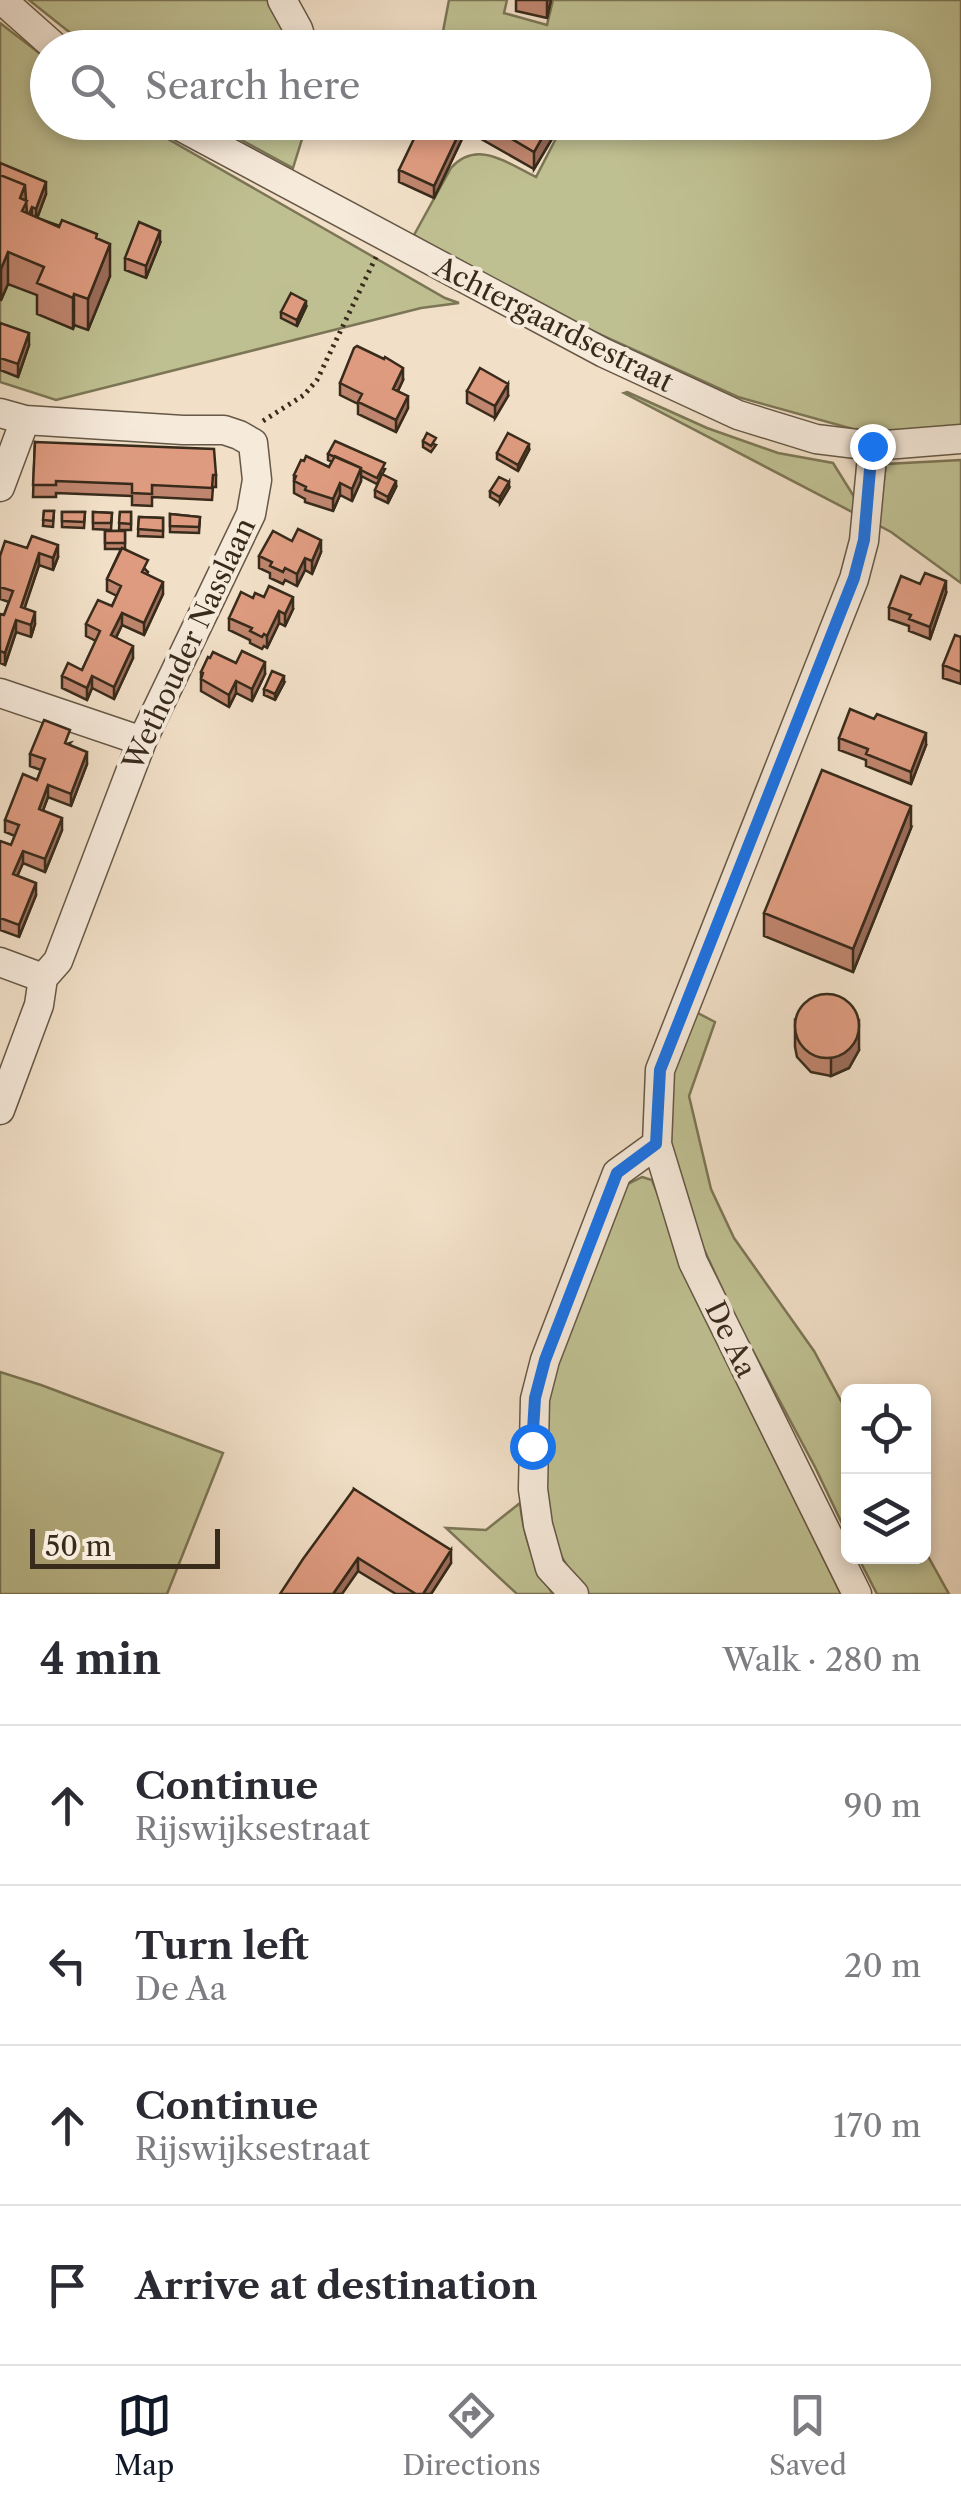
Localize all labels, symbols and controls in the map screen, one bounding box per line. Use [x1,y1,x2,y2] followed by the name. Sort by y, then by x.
[30,30,931,140] search box
[65,58,120,113] icon: search
[145,62,360,109] text: Search here
[428,249,679,399] street label: Achtergaardsestraat
[850,424,896,470] route end
[115,513,262,776] street label: Wethouder Nasslaan
[698,1295,764,1383] street label: De Aa
[841,1384,931,1564] map controls
[841,1384,931,1474] button: locate
[510,1424,556,1470] route start
[841,1474,931,1564] button: layers
[30,1524,220,1568] scale bar
[45,1529,112,1563] text: 50 m
[40,1633,161,1685] text: 4 min
[723,1640,921,1679] text: Walk · 280 m
[135,1762,318,1809] text: Continue
[40,1778,95,1833] icon: ahead
[844,1786,921,1825] text: 90 m
[135,1809,370,1848] text: Rijswijksestraat
[135,1922,309,1969] text: Turn left
[40,1938,95,1993] icon: left
[844,1946,921,1985] text: 20 m
[135,1969,227,2008] text: De Aa
[135,2082,318,2129] text: Continue
[40,2098,95,2153] icon: ahead
[833,2106,921,2145] text: 170 m
[135,2129,370,2168] text: Rijswijksestraat
[40,2258,95,2313] icon: arrive
[135,2262,538,2309] text: Arrive at destination
[114,2388,174,2482] tab: Map
[402,2388,541,2482] tab: Directions
[769,2388,847,2482] tab: Saved

